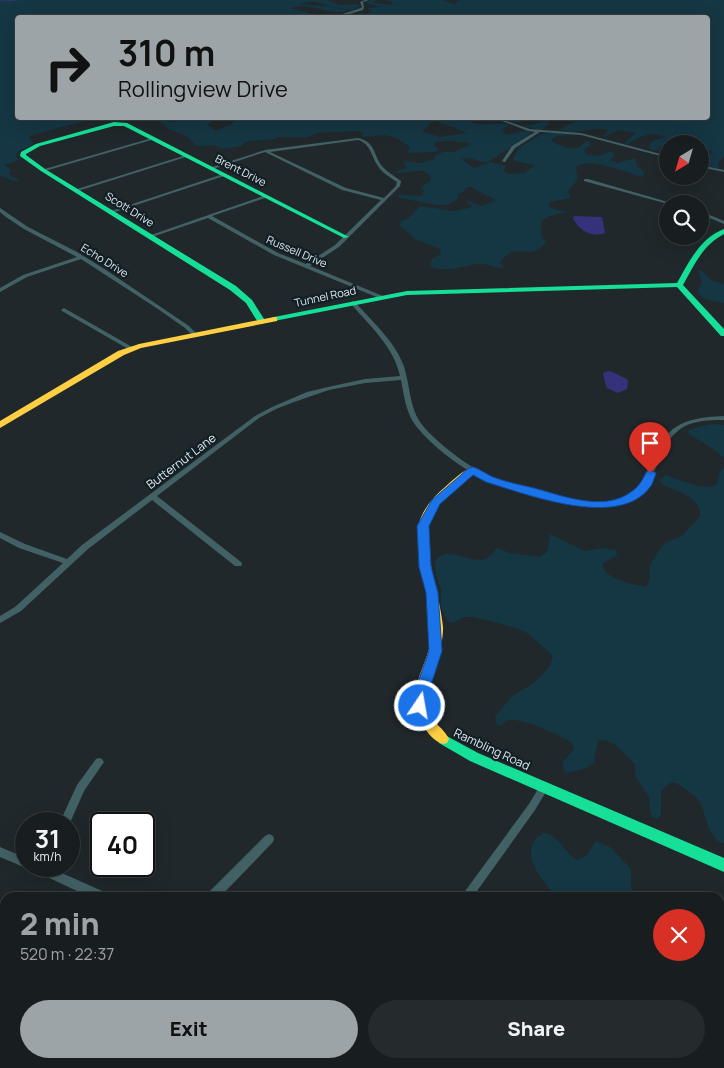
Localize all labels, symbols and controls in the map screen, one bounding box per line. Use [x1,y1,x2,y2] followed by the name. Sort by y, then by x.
[118,29,215,77] text: 310 m
[35,35,100,100] icon: right
[118,74,288,104] text: Rollingview Drive
[659,135,709,185] north arrow
[659,135,709,245] map controls
[213,151,270,190] street label: Brent Drive
[103,188,158,230] street label: Scott Drive
[659,195,709,245] button: search
[264,231,330,271] street label: Russell Drive
[78,240,132,281] street label: Echo Drive
[293,282,357,310] street label: Tunnel Road
[629,422,671,473] pin
[143,429,219,493] street label: Butternut Lane
[636,429,664,457] icon: arrive
[393,679,445,731] position arrow
[451,724,533,774] street label: Rambling Road
[90,812,155,877] speed limit sign: 40
[35,821,60,856] text: 31
[34,848,61,865] text: km/h
[20,903,100,944] text: 2 min
[653,909,705,961] button: close
[20,943,114,965] text: 520 m · 22:37
[20,1000,358,1058] button: Exit
[368,1000,705,1058] button: Share

